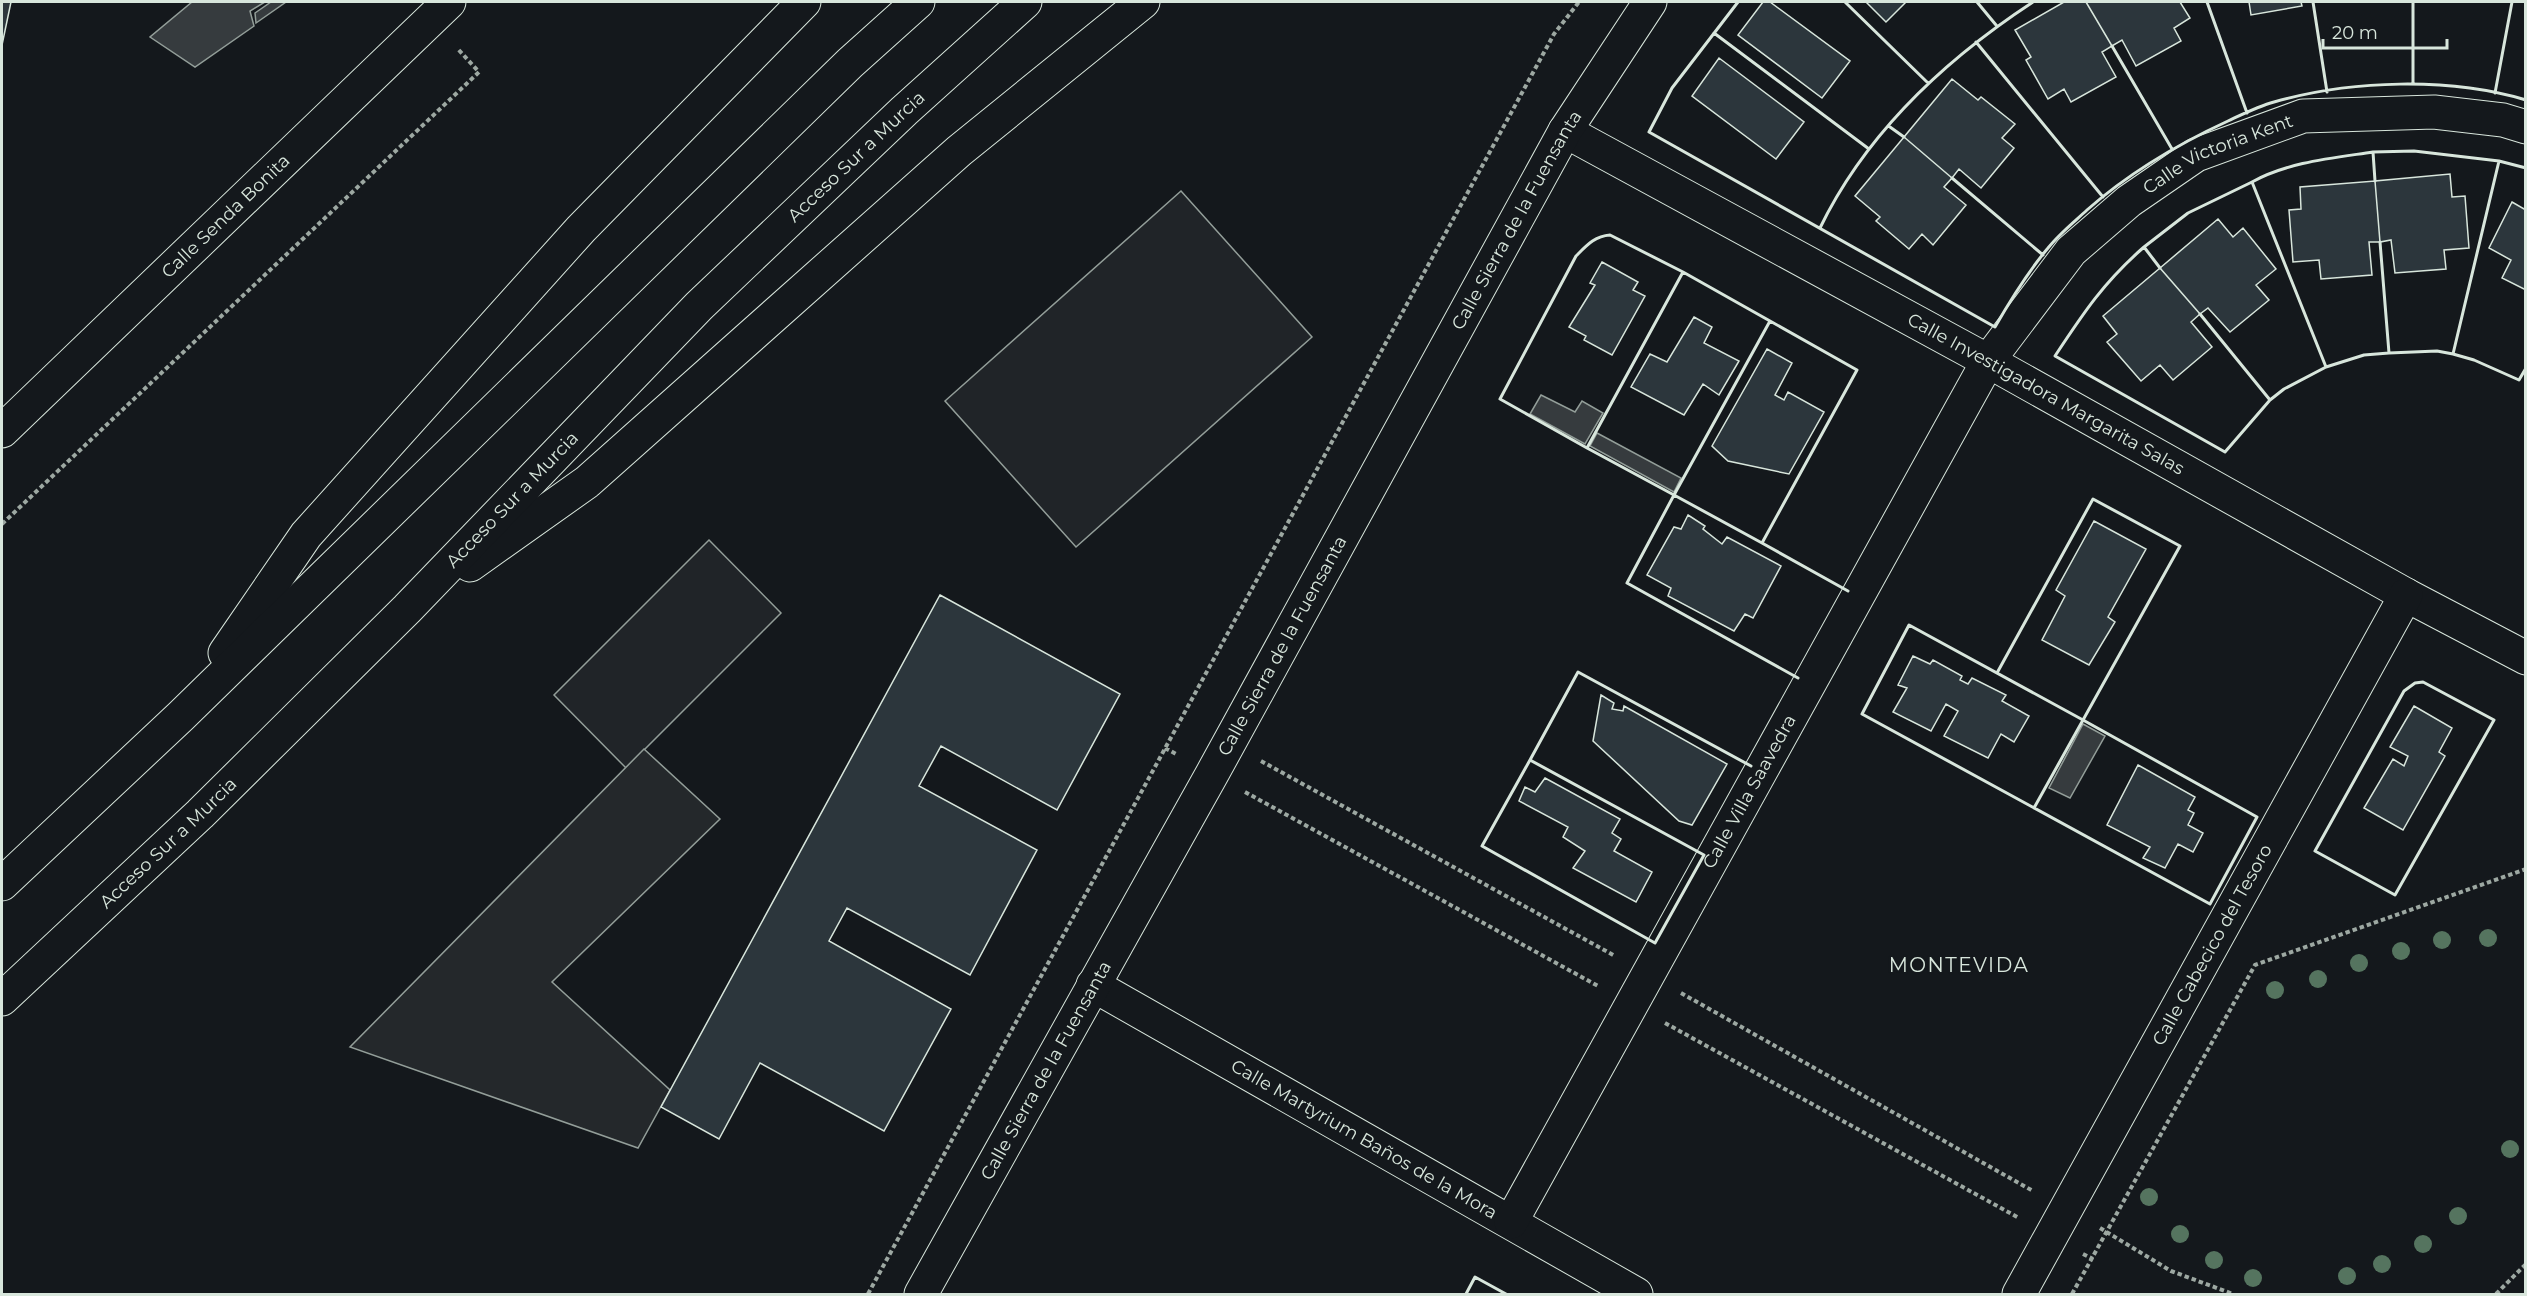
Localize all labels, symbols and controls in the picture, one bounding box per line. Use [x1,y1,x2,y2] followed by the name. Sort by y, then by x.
[2323,12,2448,50] scale bar
[2332,22,2378,44] text: 20 m
[783,87,929,227] street label: Acceso Sur a Murcia
[1447,106,1587,334] street label: Calle Sierra de la Fuensanta
[2139,110,2296,199] street label: Calle Victoria Kent
[157,150,294,283] street label: Calle Senda Bonita
[1903,308,2188,480] street label: Calle Investigadora Margarita Salas
[442,427,583,572] street label: Acceso Sur a Murcia
[1213,532,1352,760] street label: Calle Sierra de la Fuensanta
[1698,711,1801,872] street label: Calle Villa Saavedra
[95,773,241,913] street label: Acceso Sur a Murcia
[2148,840,2277,1050] street label: Calle Cabecico del Tesoro
[1889,953,2029,977] district label: MONTEVIDA
[976,957,1116,1184] street label: Calle Sierra de la Fuensanta
[1227,1055,1501,1224] street label: Calle Martyrium Baños de la Mora

